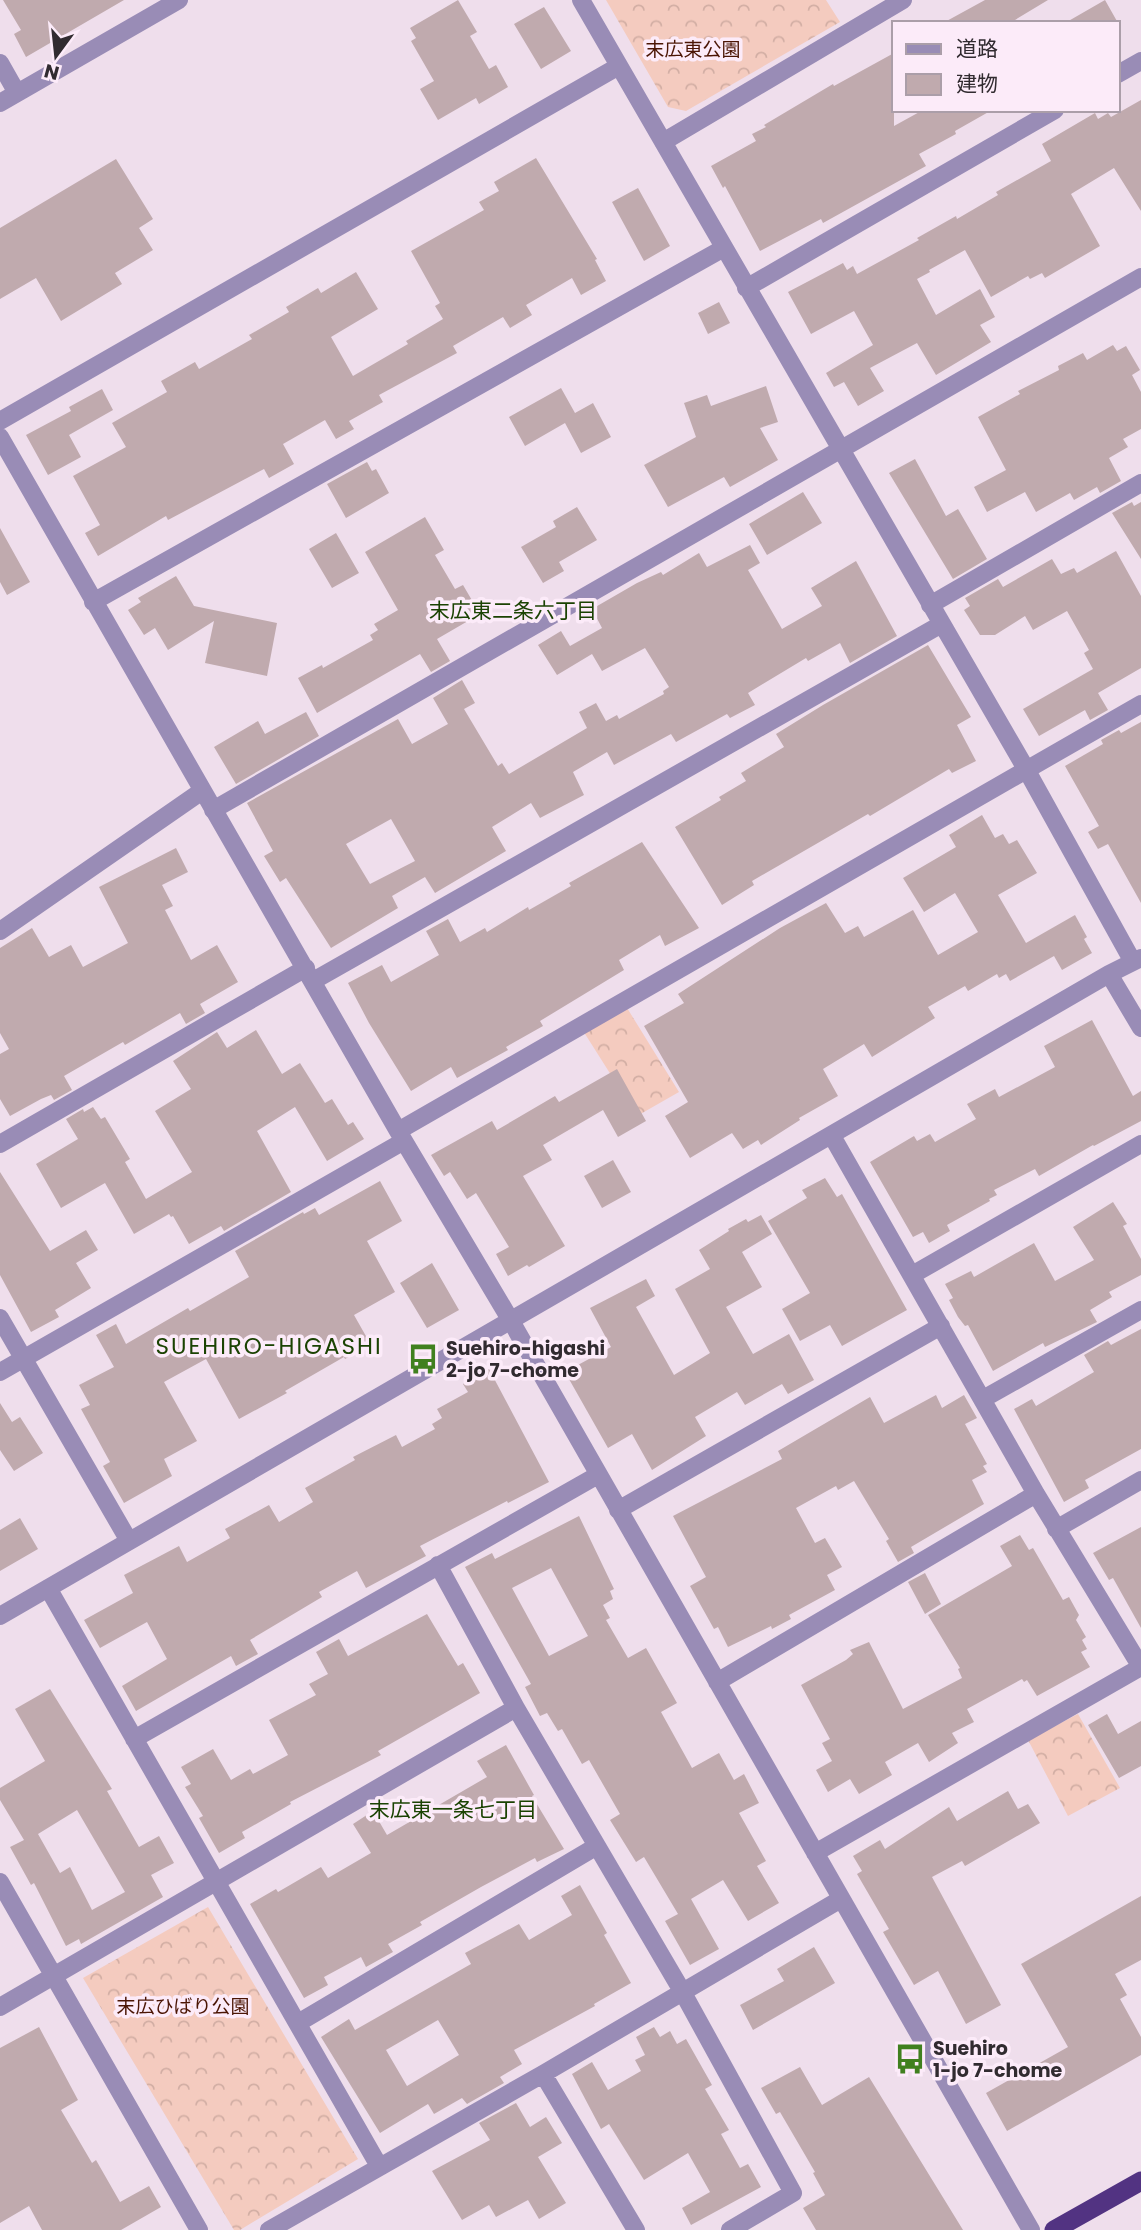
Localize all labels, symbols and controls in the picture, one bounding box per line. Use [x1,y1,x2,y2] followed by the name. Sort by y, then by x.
[21,21,91,91] north arrow
[892,21,1120,112] legend
[956,34,998,63] text: 道路
[645,36,741,63] park label: 末広東公園
[41,57,62,87] text: N
[956,69,998,98] text: 建物
[429,596,597,625] district label: 末広東二条六丁目
[155,1330,383,1362] district label: SUEHIRO-HIGASHI
[446,1335,605,1384] place label: Suehiro-higashi 2-jo 7-chome
[406,1342,440,1376] bus stop icon: Suehiro-higashi 2-jo 7-chome
[369,1795,537,1824] district label: 末広東一条七丁目
[116,1993,250,2020] park label: 末広ひばり公園
[933,2035,1063,2084] place label: Suehiro 1-jo 7-chome
[893,2042,927,2076] bus stop icon: Suehiro 1-jo 7-chome

